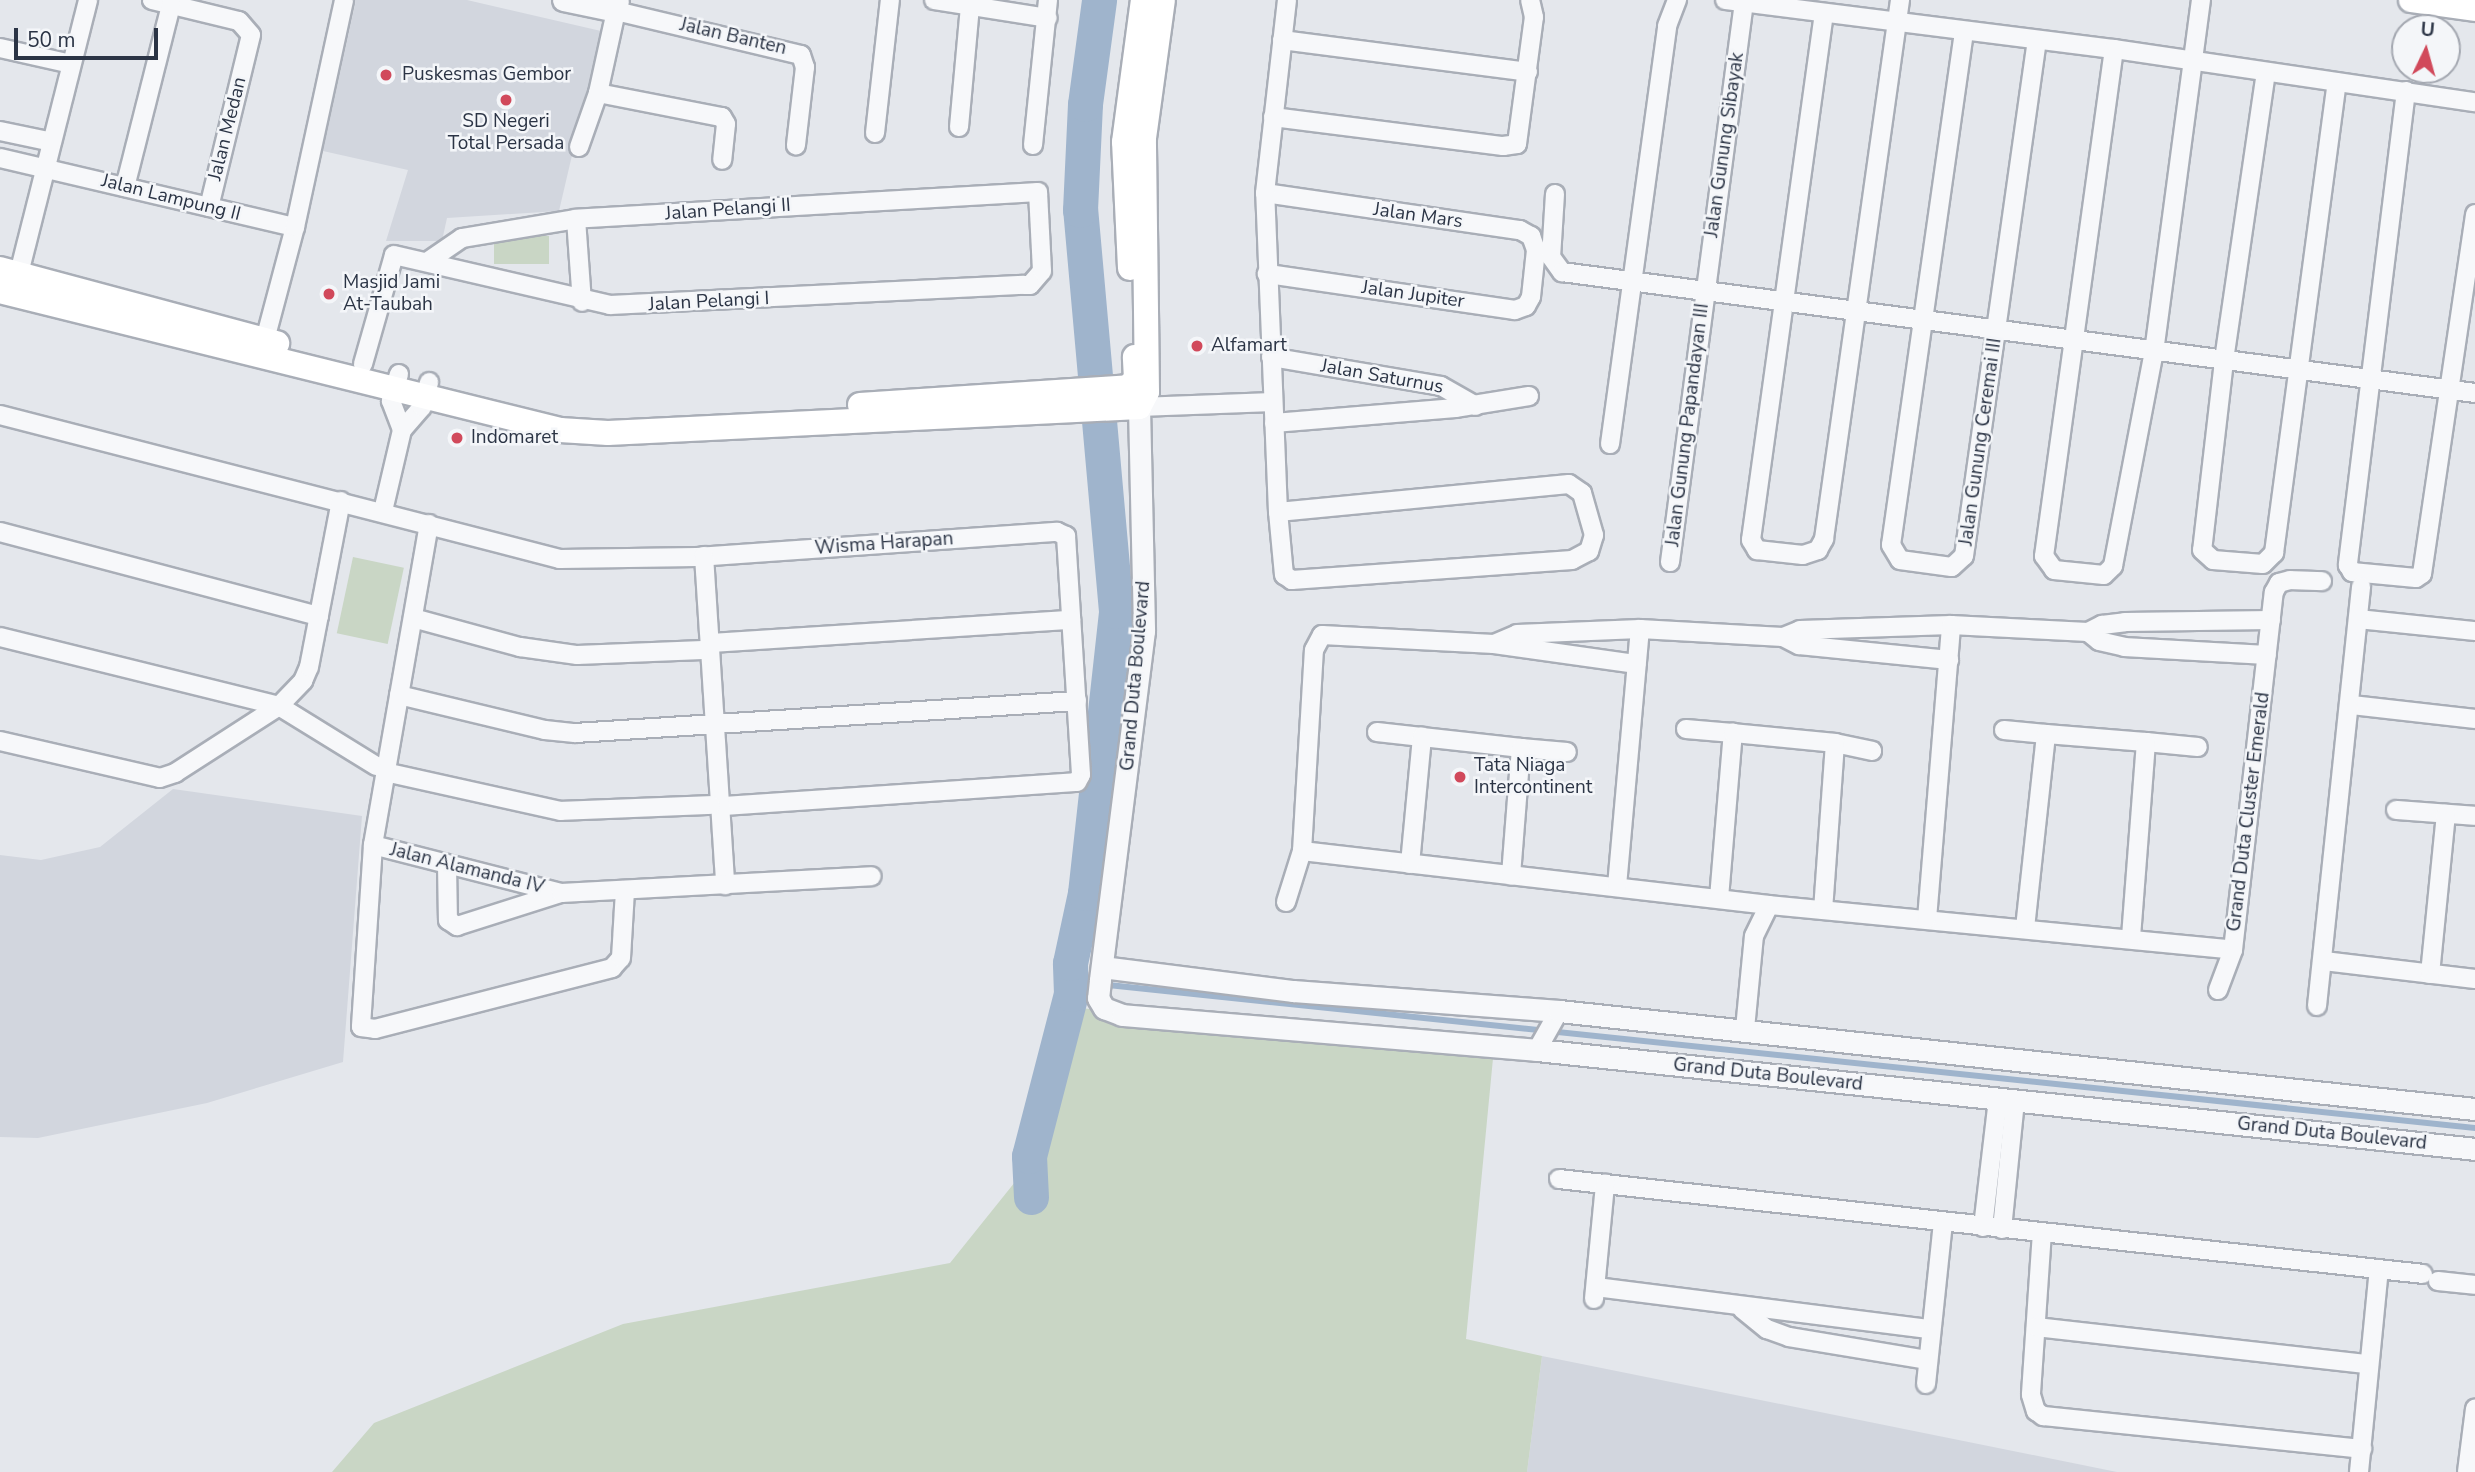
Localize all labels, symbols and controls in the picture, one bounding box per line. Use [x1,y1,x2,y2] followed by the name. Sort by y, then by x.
[18,14,161,58] scale bar
[677,14,789,60] street label: Jalan Banten
[2391,14,2461,84] north arrow
[2420,17,2436,44] text: U
[27,26,76,54] text: 50 m
[1701,51,1749,239] street label: Jalan Gunung Sibayak
[402,64,571,86] place label: Puskesmas Gembor
[376,65,396,85] marker: Puskesmas Gembor
[204,75,252,183] street label: Jalan Medan
[498,92,514,108] marker: SD Negeri Total Persada
[448,111,564,155] place label: SD Negeri Total Persada
[99,170,243,226] street label: Jalan Lampung II
[664,194,792,226] street label: Jalan Pelangi II
[1372,198,1464,234] street label: Jalan Mars
[343,272,440,316] place label: Masjid Jami At-Taubah
[1360,277,1466,313] street label: Jalan Jupiter
[321,286,337,302] marker: Masjid Jami At-Taubah
[648,287,770,317] street label: Jalan Pelangi I
[1662,302,1714,548] street label: Jalan Gunung Papandayan III
[1211,335,1287,357] place label: Alfamart
[1955,337,2007,547] street label: Jalan Gunung Ceremai III
[1189,338,1205,354] marker: Alfamart
[1319,355,1445,399] street label: Jalan Saturnus
[471,427,558,449] place label: Indomaret
[449,430,465,446] marker: Indomaret
[814,528,954,560] street label: Wisma Harapan
[1116,580,1156,772] street label: Grand Duta Boulevard
[2223,691,2275,933] street label: Grand Duta Cluster Emerald
[1474,755,1592,799] place label: Tata Niaga Intercontinent
[1452,769,1468,785] marker: Tata Niaga Intercontinent
[387,839,547,899] street label: Jalan Alamanda IV
[1672,1054,1864,1096] street label: Grand Duta Boulevard
[2236,1113,2428,1155] street label: Grand Duta Boulevard

